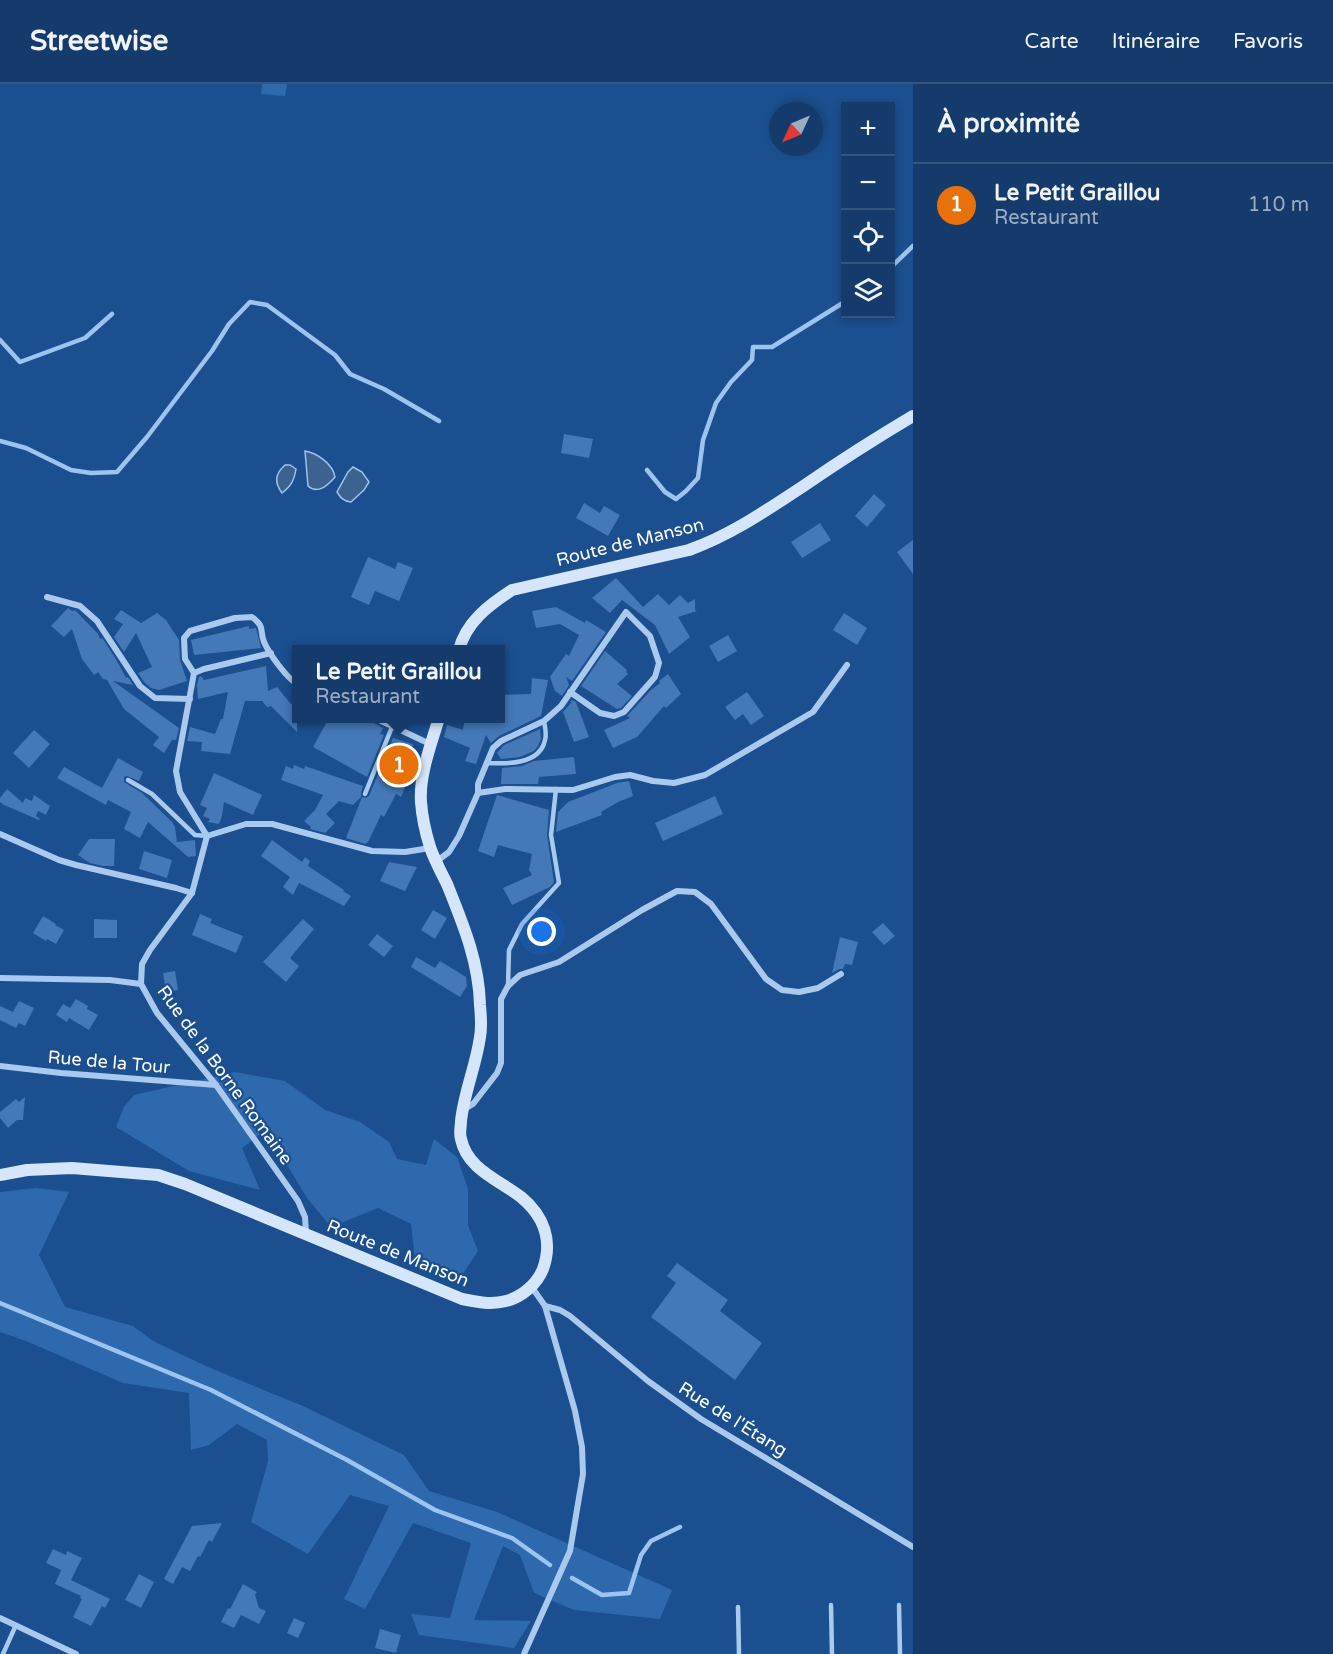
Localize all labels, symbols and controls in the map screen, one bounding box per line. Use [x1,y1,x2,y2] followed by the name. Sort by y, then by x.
[30,24,168,58] text: Streetwise
[1025,29,1079,54] text: Carte
[1112,29,1200,54] text: Itinéraire
[1233,29,1303,54] text: Favoris
[769,102,823,156] north arrow
[841,102,895,318] map controls
[841,102,895,156] button: +
[937,108,1080,139] text: À proximité
[841,156,895,210] button: −
[994,180,1160,206] text: Le Petit Graillou
[950,193,963,217] text: 1
[1248,193,1309,217] text: 110 m
[994,206,1099,230] text: Restaurant
[841,210,895,264] button: locate
[841,264,895,318] button: layers
[554,513,706,571] street label: Route de Manson
[292,645,505,723] popup
[315,659,482,685] text: Le Petit Graillou
[315,685,420,709] text: Restaurant
[380,742,418,788] pin: 1
[527,917,556,946] your location
[153,981,297,1169] street label: Rue de la Borne Romaine
[47,1046,171,1078] street label: Rue de la Tour
[324,1214,472,1292] street label: Route de Manson
[675,1377,791,1461] street label: Rue de l'Étang

